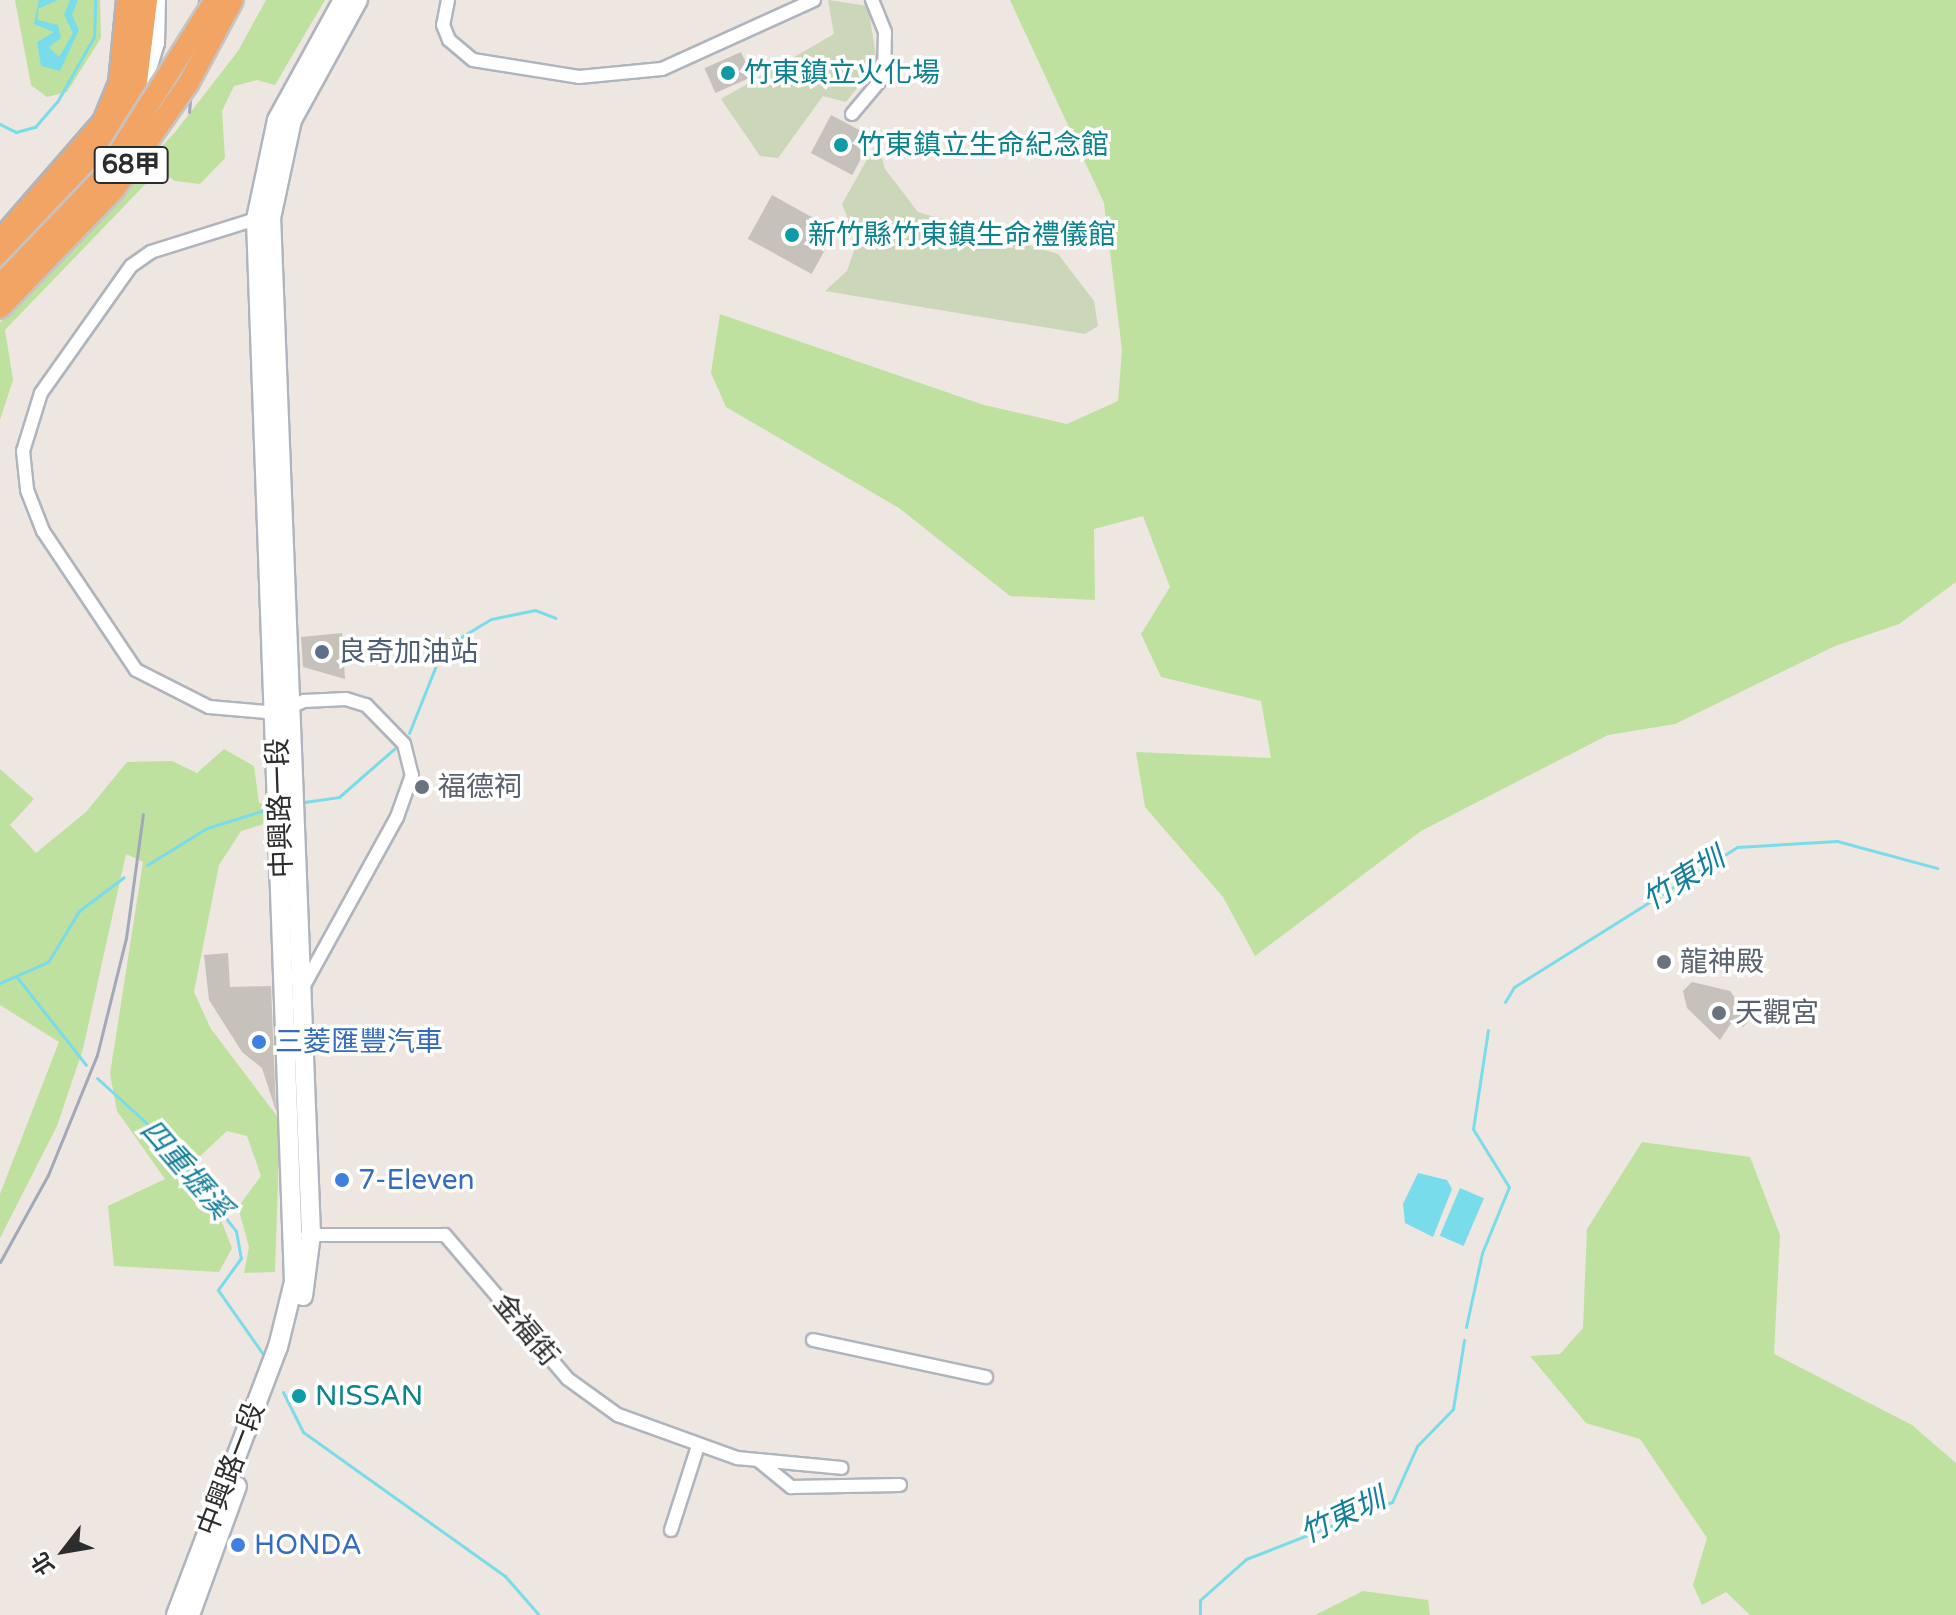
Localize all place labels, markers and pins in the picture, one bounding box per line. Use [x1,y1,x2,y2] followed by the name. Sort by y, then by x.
[744,56,940,90] place label: 竹東鎮立火化場
[719,64,737,82] marker: 竹東鎮立火化場
[857,128,1109,162] place label: 竹東鎮立生命紀念館
[832,136,850,154] marker: 竹東鎮立生命紀念館
[808,218,1116,252] place label: 新竹縣竹東鎮生命禮儀館
[783,226,801,244] marker: 新竹縣竹東鎮生命禮儀館
[338,635,478,669] place label: 良奇加油站
[313,643,331,661] marker: 良奇加油站
[438,770,522,804] place label: 福德祠
[413,778,431,796] marker: 福德祠
[1680,945,1764,979] place label: 龍神殿
[1655,953,1673,971] marker: 龍神殿
[1735,996,1819,1030] place label: 天觀宮
[1710,1004,1728,1022] marker: 天觀宮
[275,1025,443,1059] place label: 三菱匯豐汽車
[250,1033,268,1051] marker: 三菱匯豐汽車
[358,1163,475,1197] place label: 7-Eleven
[333,1171,351,1189] marker: 7-Eleven
[315,1379,423,1413] place label: NISSAN
[290,1387,308,1405] marker: NISSAN
[254,1528,362,1562] place label: HONDA
[229,1536,247,1554] marker: HONDA

